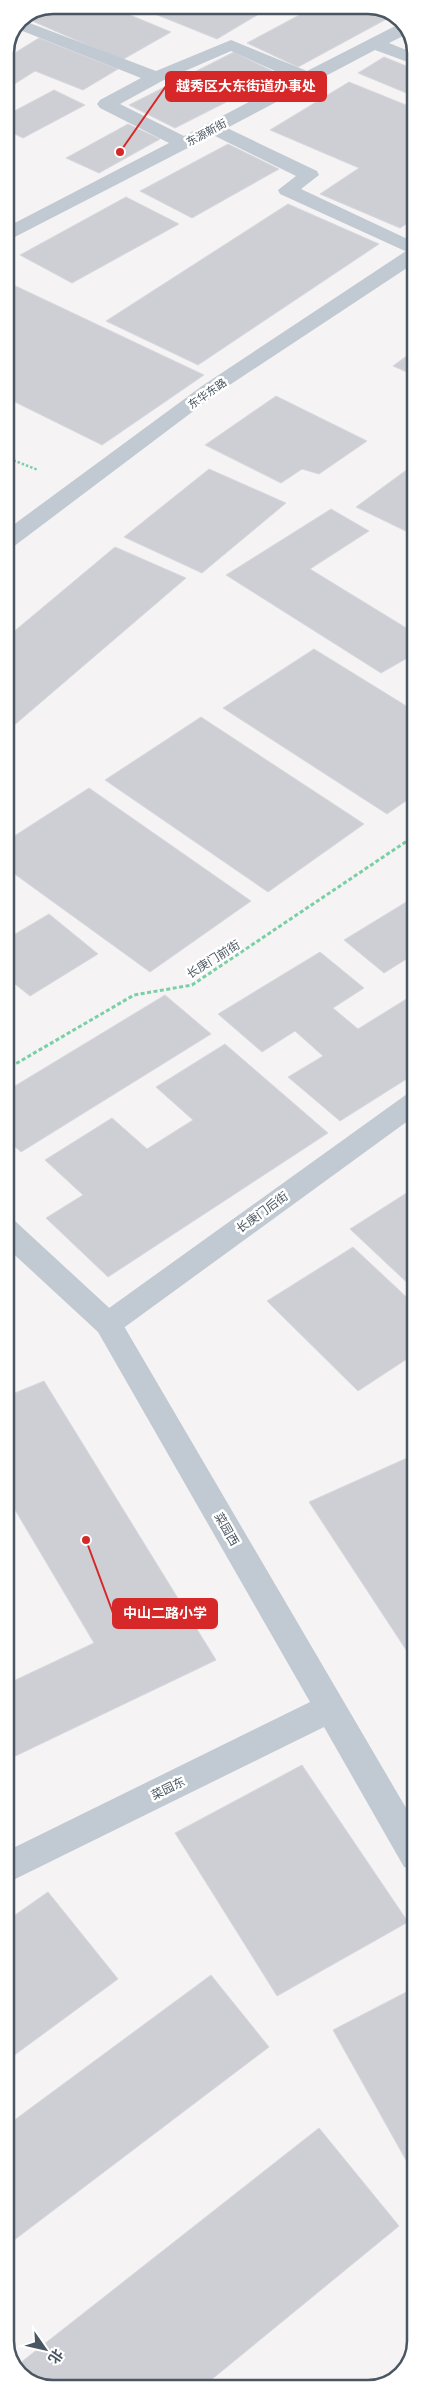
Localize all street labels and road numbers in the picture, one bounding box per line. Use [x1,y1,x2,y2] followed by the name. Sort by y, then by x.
[183,115,229,149] street label: 东源新街
[185,374,229,412] street label: 东华东路
[183,936,243,982] street label: 长庚门前街
[233,1187,291,1237] street label: 长庚门后街
[211,1509,243,1549] street label: 菜园西
[148,1772,188,1804] street label: 菜园东

